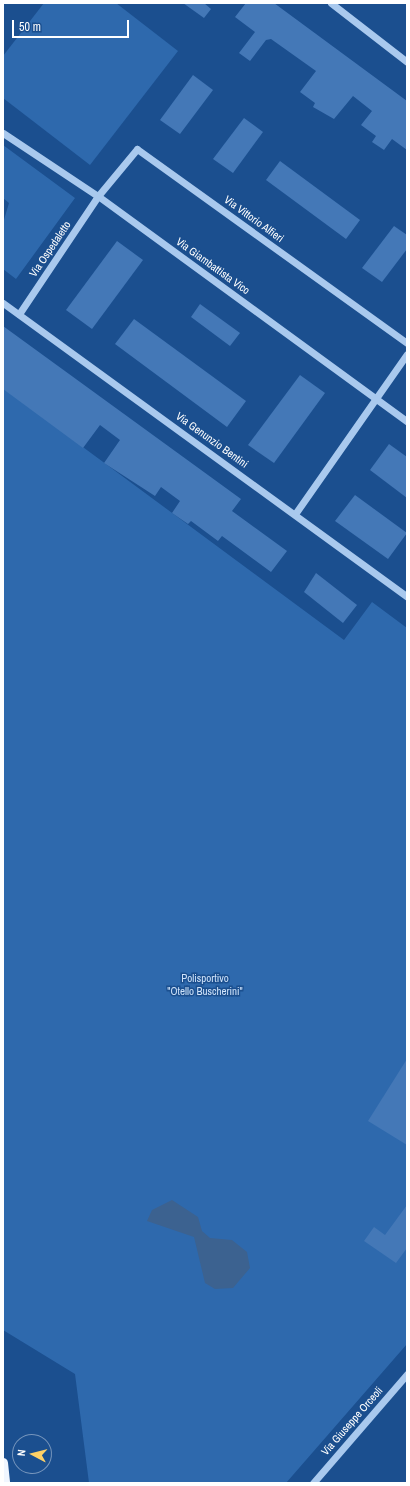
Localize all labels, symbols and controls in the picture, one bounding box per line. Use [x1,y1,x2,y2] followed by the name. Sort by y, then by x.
[14,12,131,38] scale bar
[19,19,41,35] text: 50 m
[221,193,287,245] street label: Via Vittorio Alfieri
[26,219,74,279] street label: Via Ospedaletto
[174,235,252,297] street label: Via Giambattista Vico
[173,409,251,471] street label: Via Genunzio Bentini
[167,972,243,998] park label: Polisportivo "Otello Buscherini"
[319,1384,385,1458] street label: Via Giuseppe Orceoli
[12,1434,52,1474] north arrow
[14,1449,28,1457] text: N

